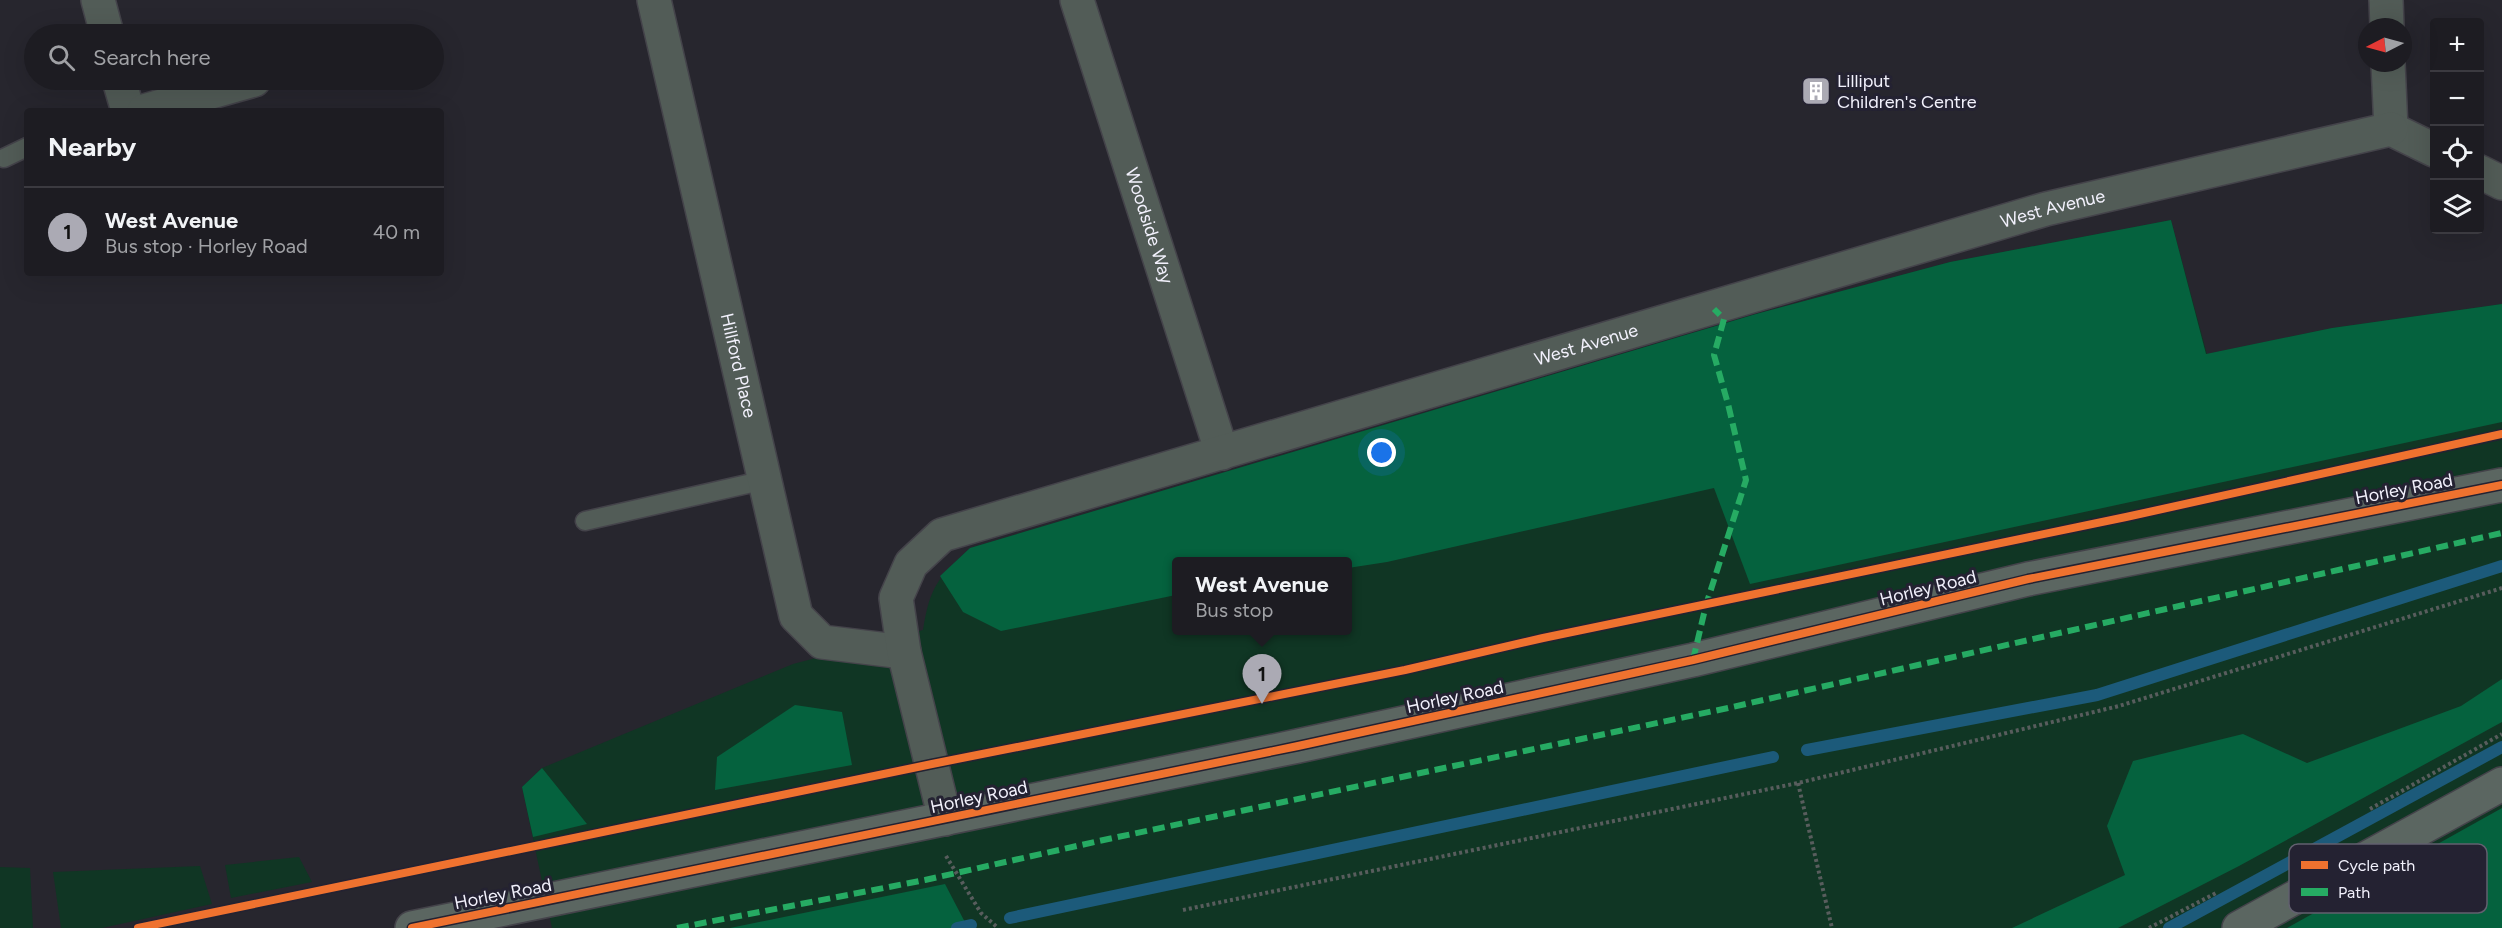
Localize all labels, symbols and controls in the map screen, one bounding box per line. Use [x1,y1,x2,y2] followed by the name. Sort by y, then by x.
[2358,18,2412,72] north arrow
[2430,18,2484,234] map controls
[2430,18,2484,72] button: +
[24,24,444,90] search box
[45,41,78,74] icon: search
[93,44,211,71] text: Search here
[1837,70,1977,113] place label: Lilliput Children's Centre
[2430,72,2484,126] button: −
[1800,75,1832,107] building icon: Lilliput Children's Centre
[2430,126,2484,180] button: locate
[48,131,136,163] text: Nearby
[1120,165,1178,287] street label: Woodside Way
[2430,180,2484,234] button: layers
[1998,185,2107,233] street label: West Avenue
[105,207,238,234] text: West Avenue
[63,220,72,244] text: 1
[373,220,420,244] text: 40 m
[105,234,308,258] text: Bus stop · Horley Road
[716,311,761,420] street label: Hillford Place
[1532,319,1641,370] street label: West Avenue
[1367,438,1396,467] your location
[2353,469,2455,509] street label: Horley Road
[1172,557,1352,635] popup
[1877,565,1979,611] street label: Horley Road
[1195,571,1329,598] text: West Avenue
[1195,598,1273,622] text: Bus stop
[1242,654,1282,704] pin: 1
[1404,676,1506,718] street label: Horley Road
[928,776,1030,818] street label: Horley Road
[2289,844,2487,913] legend
[2338,856,2415,875] text: Cycle path
[452,874,554,914] street label: Horley Road
[2338,883,2370,902] text: Path

